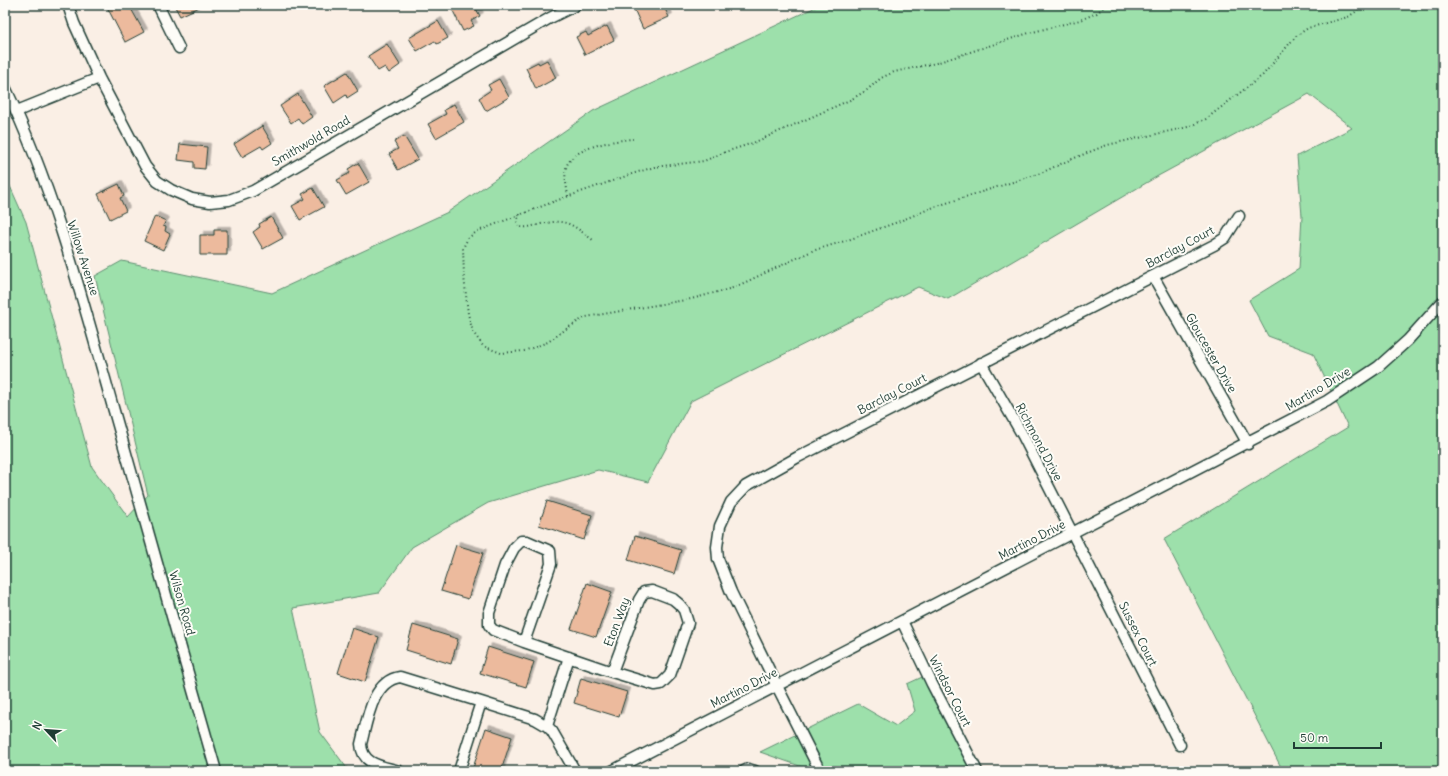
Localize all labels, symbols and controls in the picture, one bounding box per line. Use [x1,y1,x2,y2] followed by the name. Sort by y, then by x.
[269,112,352,169] street label: Smithwold Road
[64,218,103,297] street label: Willow Avenue
[1143,222,1217,271] street label: Barclay Court
[1183,310,1240,395] street label: Gloucester Drive
[1283,363,1353,414] street label: Martino Drive
[855,370,929,417] street label: Barclay Court
[1013,400,1066,483] street label: Richmond Drive
[996,516,1068,563] street label: Martino Drive
[166,569,199,637] street label: Wilson Road
[600,595,633,649] street label: Eton Way
[1116,599,1161,668] street label: Sussex Court
[926,653,975,729] street label: Windsor Court
[708,664,780,711] street label: Martino Drive
[26,710,66,750] north arrow
[29,719,45,732] text: N
[1294,724,1381,750] scale bar
[1300,730,1329,745] text: 50 m

